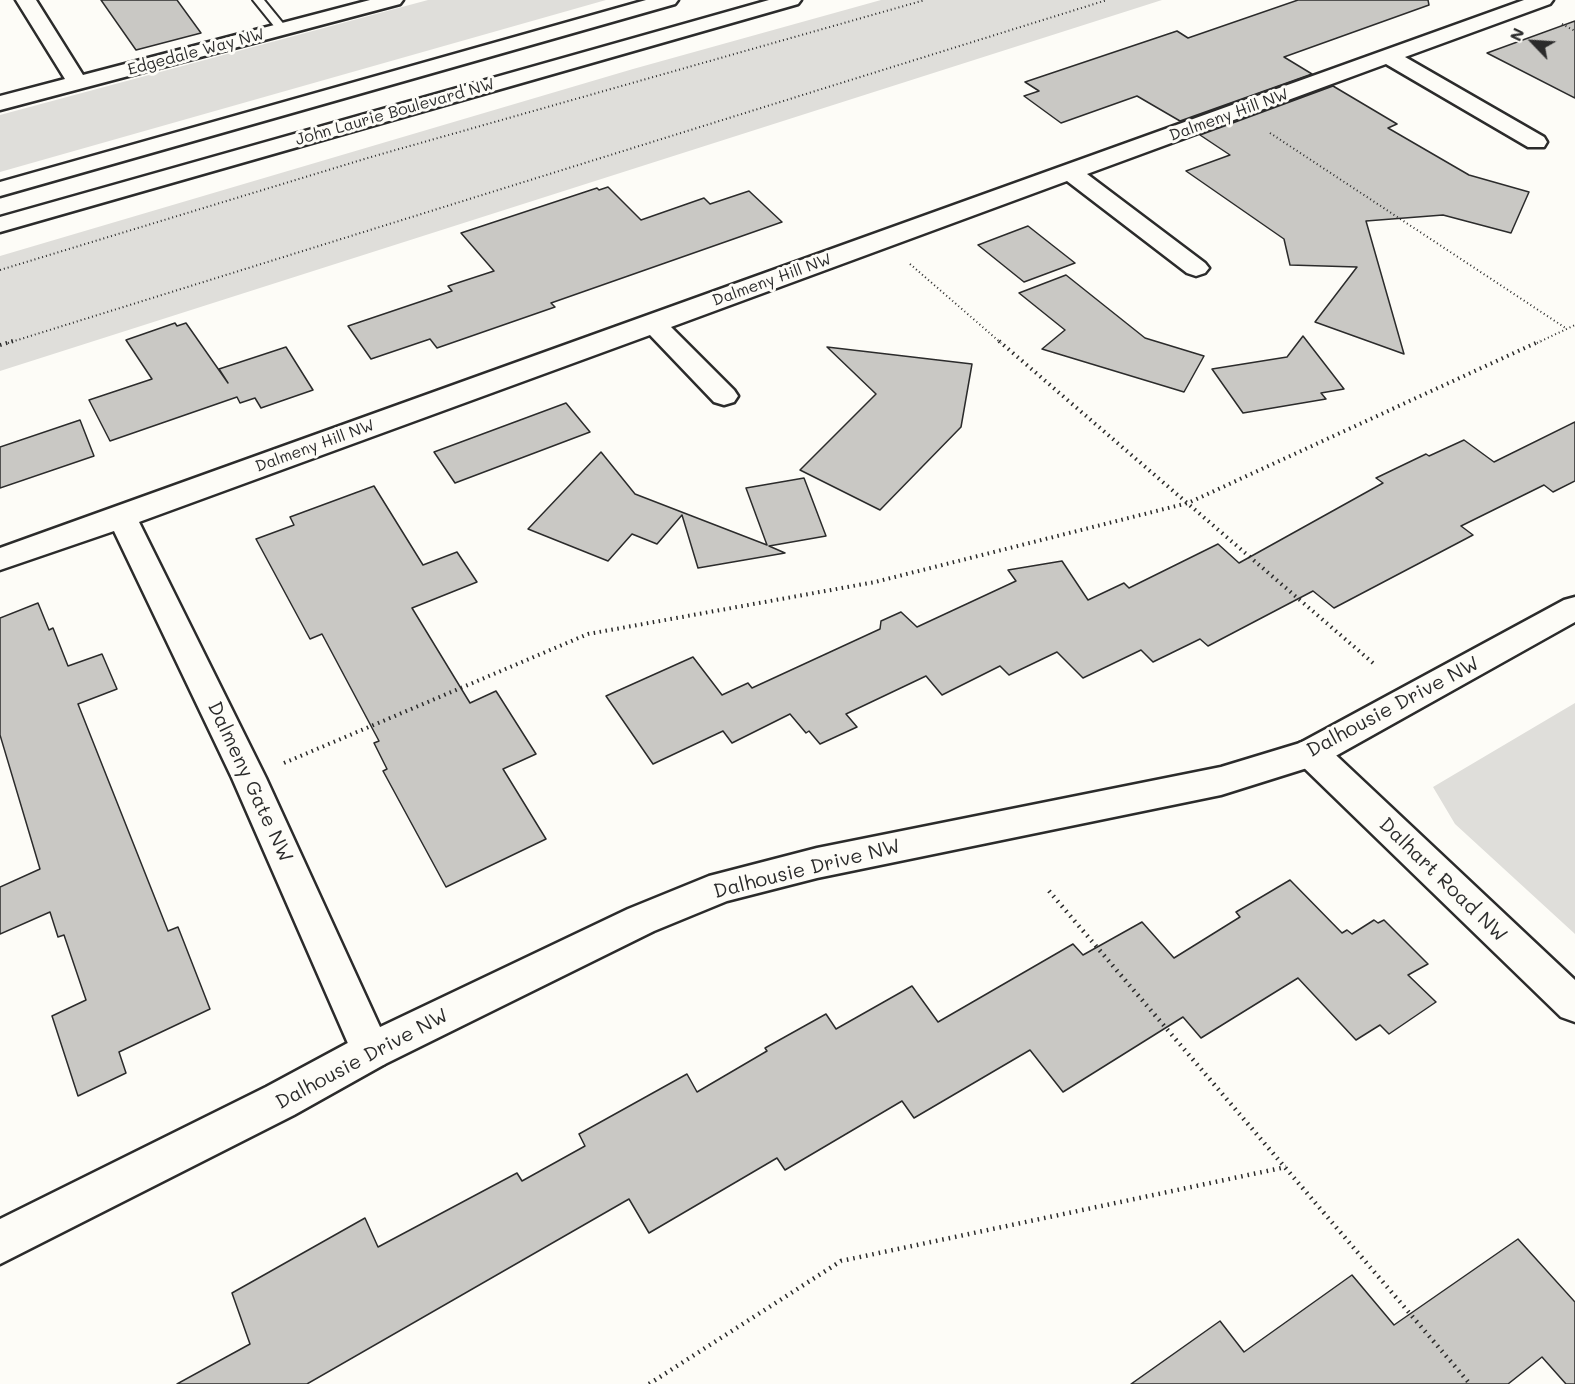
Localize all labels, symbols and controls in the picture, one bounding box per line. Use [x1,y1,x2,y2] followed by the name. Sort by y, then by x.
[1503,12,1563,72] north arrow
[125,24,267,80] street label: Edgedale Way NW
[1504,24,1528,44] text: N
[293,74,497,150] street label: John Laurie Boulevard NW
[1167,85,1291,145] street label: Dalmeny Hill NW
[710,250,834,310] street label: Dalmeny Hill NW
[253,416,377,476] street label: Dalmeny Hill NW
[1303,651,1483,763] street label: Dalhousie Drive NW
[202,698,298,866] street label: Dalmeny Gate NW
[1374,813,1512,947] street label: Dalhart Road NW
[711,834,903,904] street label: Dalhousie Drive NW
[272,1003,452,1115] street label: Dalhousie Drive NW

